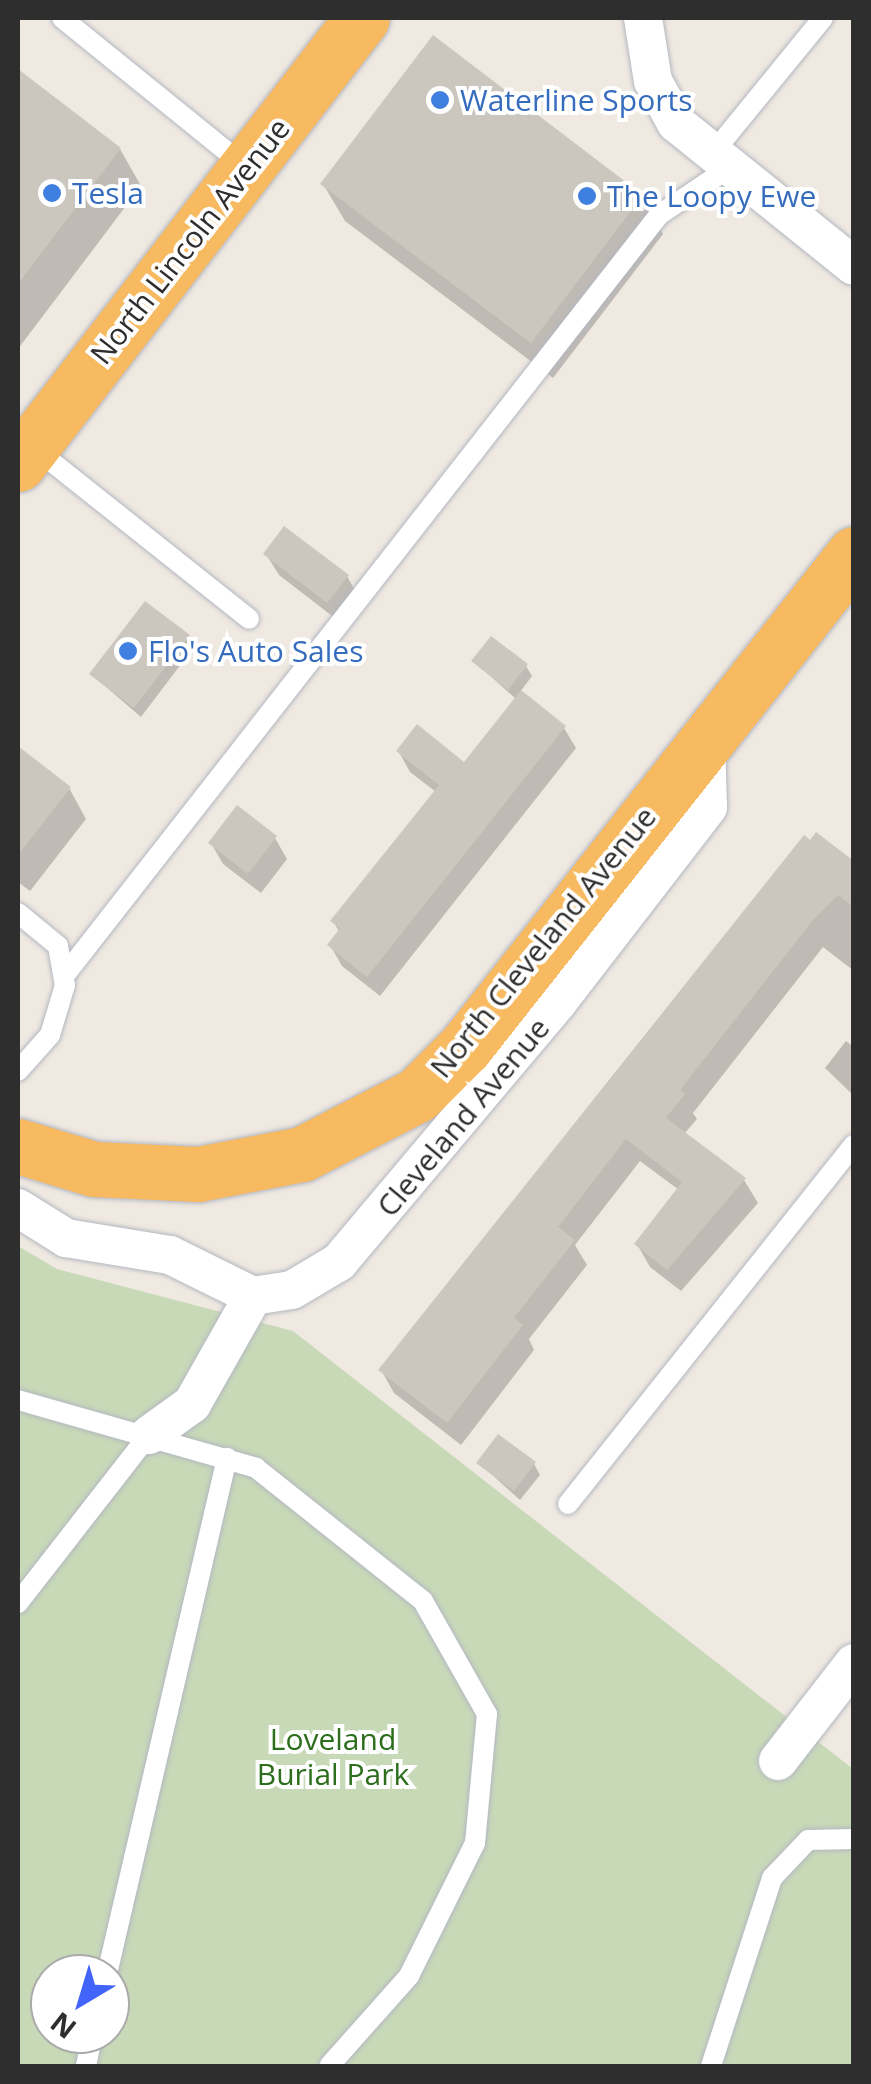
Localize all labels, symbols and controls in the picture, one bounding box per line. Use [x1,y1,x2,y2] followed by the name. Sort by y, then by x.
[460,82,692,118] place label: Waterline Sports
[429,89,451,111] marker: Waterline Sports
[83,111,297,371] street label: North Lincoln Avenue
[72,175,144,211] place label: Tesla
[607,178,816,214] place label: The Loopy Ewe
[41,182,63,204] marker: Tesla
[576,185,598,207] marker: The Loopy Ewe
[148,633,364,669] place label: Flo's Auto Sales
[117,640,139,662] marker: Flo's Auto Sales
[423,799,663,1085] street label: North Cleveland Avenue
[369,1010,557,1224] street label: Cleveland Avenue
[257,1721,409,1792] park label: Loveland Burial Park
[30,1954,130,2054] north arrow
[42,2004,83,2048] text: N

